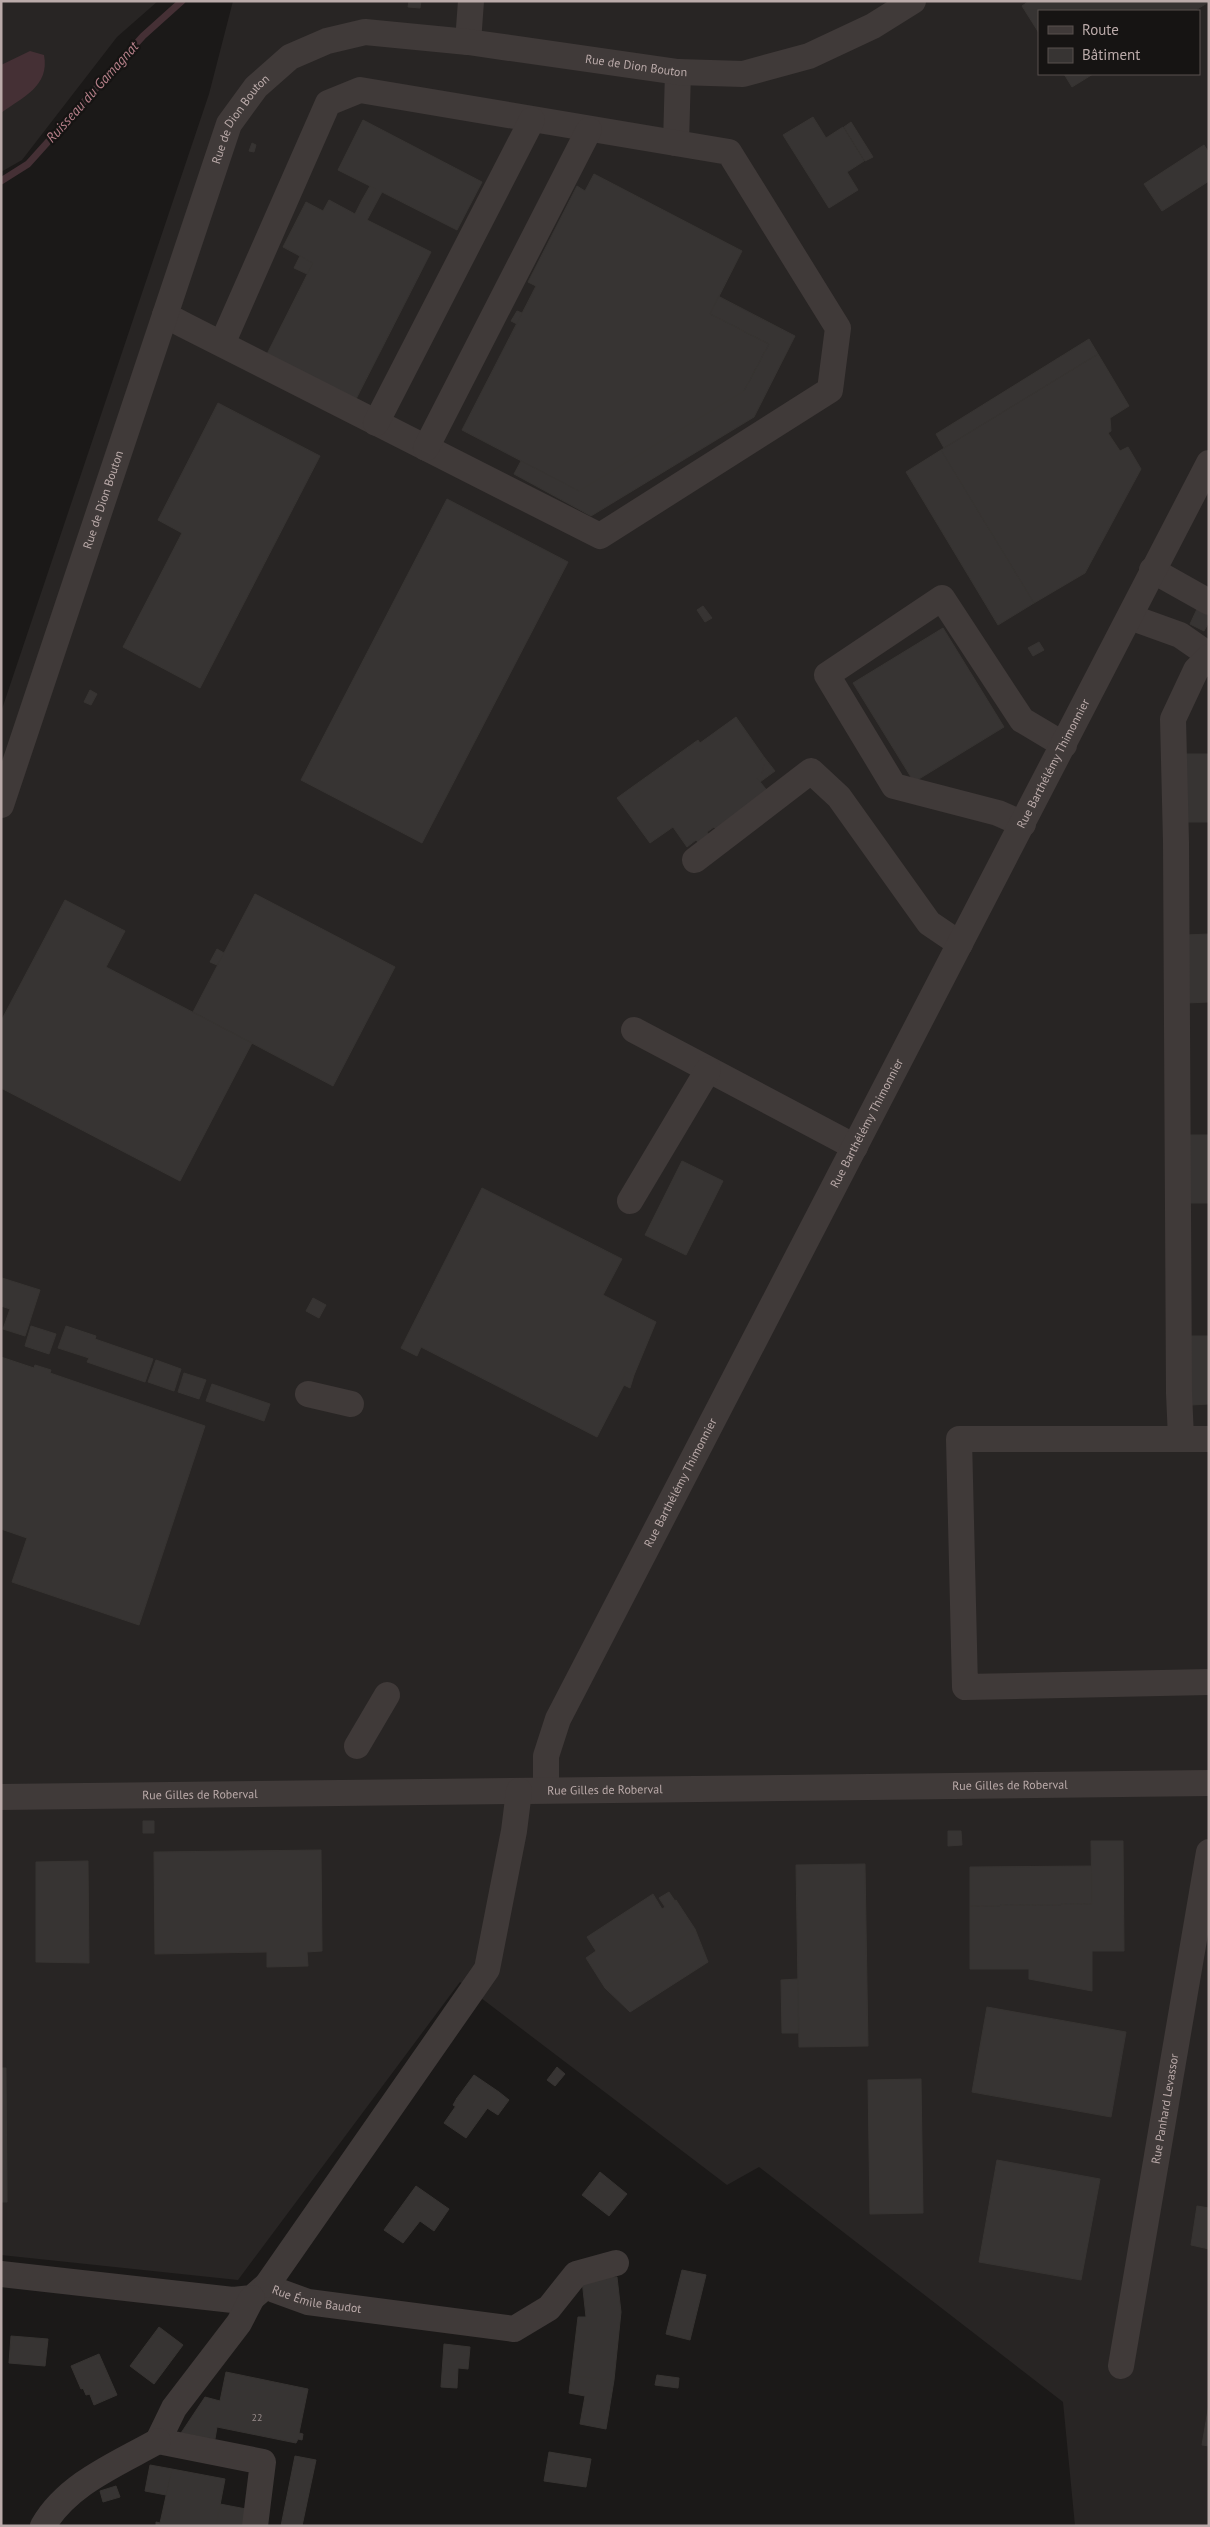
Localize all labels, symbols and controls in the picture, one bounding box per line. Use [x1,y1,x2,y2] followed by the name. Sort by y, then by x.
[1038,10,1200,75] legend
[1082,20,1119,39] text: Route
[42,37,143,146] water label: Ruisseau du Gamagnat
[1082,45,1140,64] text: Bâtiment
[584,51,687,79] street label: Rue de Dion Bouton
[208,71,272,166] street label: Rue de Dion Bouton
[79,448,126,551] street label: Rue de Dion Bouton
[1013,696,1092,831] street label: Rue Barthélémy Thimonnier
[827,1056,906,1190] street label: Rue Barthélémy Thimonnier
[640,1415,720,1550] street label: Rue Barthélémy Thimonnier
[952,1777,1068,1793] street label: Rue Gilles de Roberval
[547,1781,663,1798] street label: Rue Gilles de Roberval
[142,1786,258,1802] street label: Rue Gilles de Roberval
[1148,2052,1181,2165] street label: Rue Panhard Levassor
[270,2282,362,2316] street label: Rue Émile Baudot
[252,2411,262,2424] house number: 22

